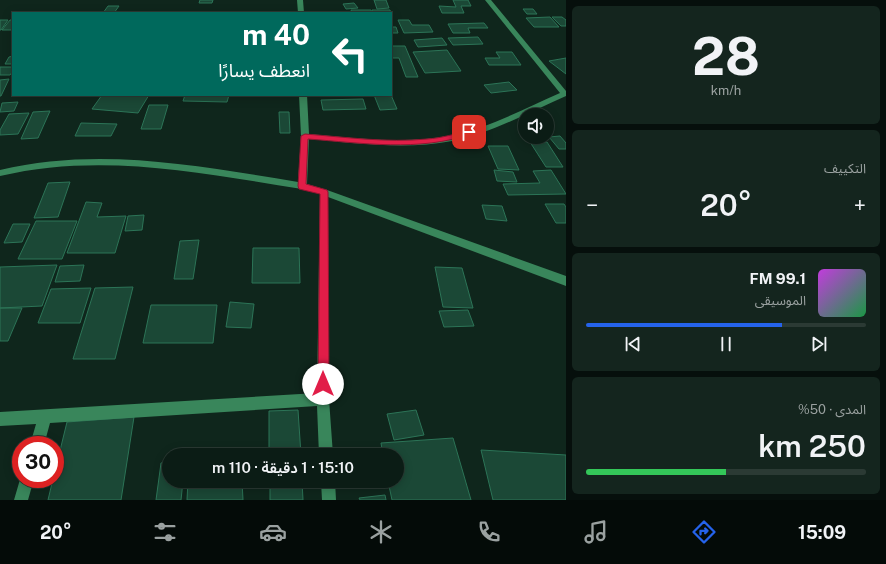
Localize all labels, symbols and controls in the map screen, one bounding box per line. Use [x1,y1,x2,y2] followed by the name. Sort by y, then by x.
[242,18,310,51] text: 40 m
[692,26,760,87] text: 28
[324,28,376,80] icon: left
[218,60,310,81] text: انعطف يسارًا
[711,83,741,98] text: km/h
[518,108,554,144] map controls
[518,108,554,144] button: sound
[452,115,486,149] pin
[458,121,480,143] icon: arrive
[824,161,866,176] text: التكييف
[700,187,752,223] text: 20°
[586,192,598,218] text: −
[854,192,866,218] text: +
[749,270,806,287] text: 99.1 FM
[755,293,806,308] text: الموسيقى
[622,333,644,355] icon: previous
[715,333,737,355] icon: pause
[808,333,830,355] icon: next
[302,363,344,405] position arrow
[798,402,866,417] text: المدى · 50%
[758,428,866,464] text: 250 km
[12,436,64,488] speed limit sign: 30
[212,459,354,476] text: 15:10 · 1 دقيقة · 110 m
[151,518,179,546] icon: filters
[259,518,287,546] icon: car
[367,518,395,546] icon: climate
[475,518,503,546] icon: phone
[582,518,610,546] icon: music
[690,518,718,546] icon: directions
[40,522,72,543] text: 20°
[798,522,846,543] text: 15:09

